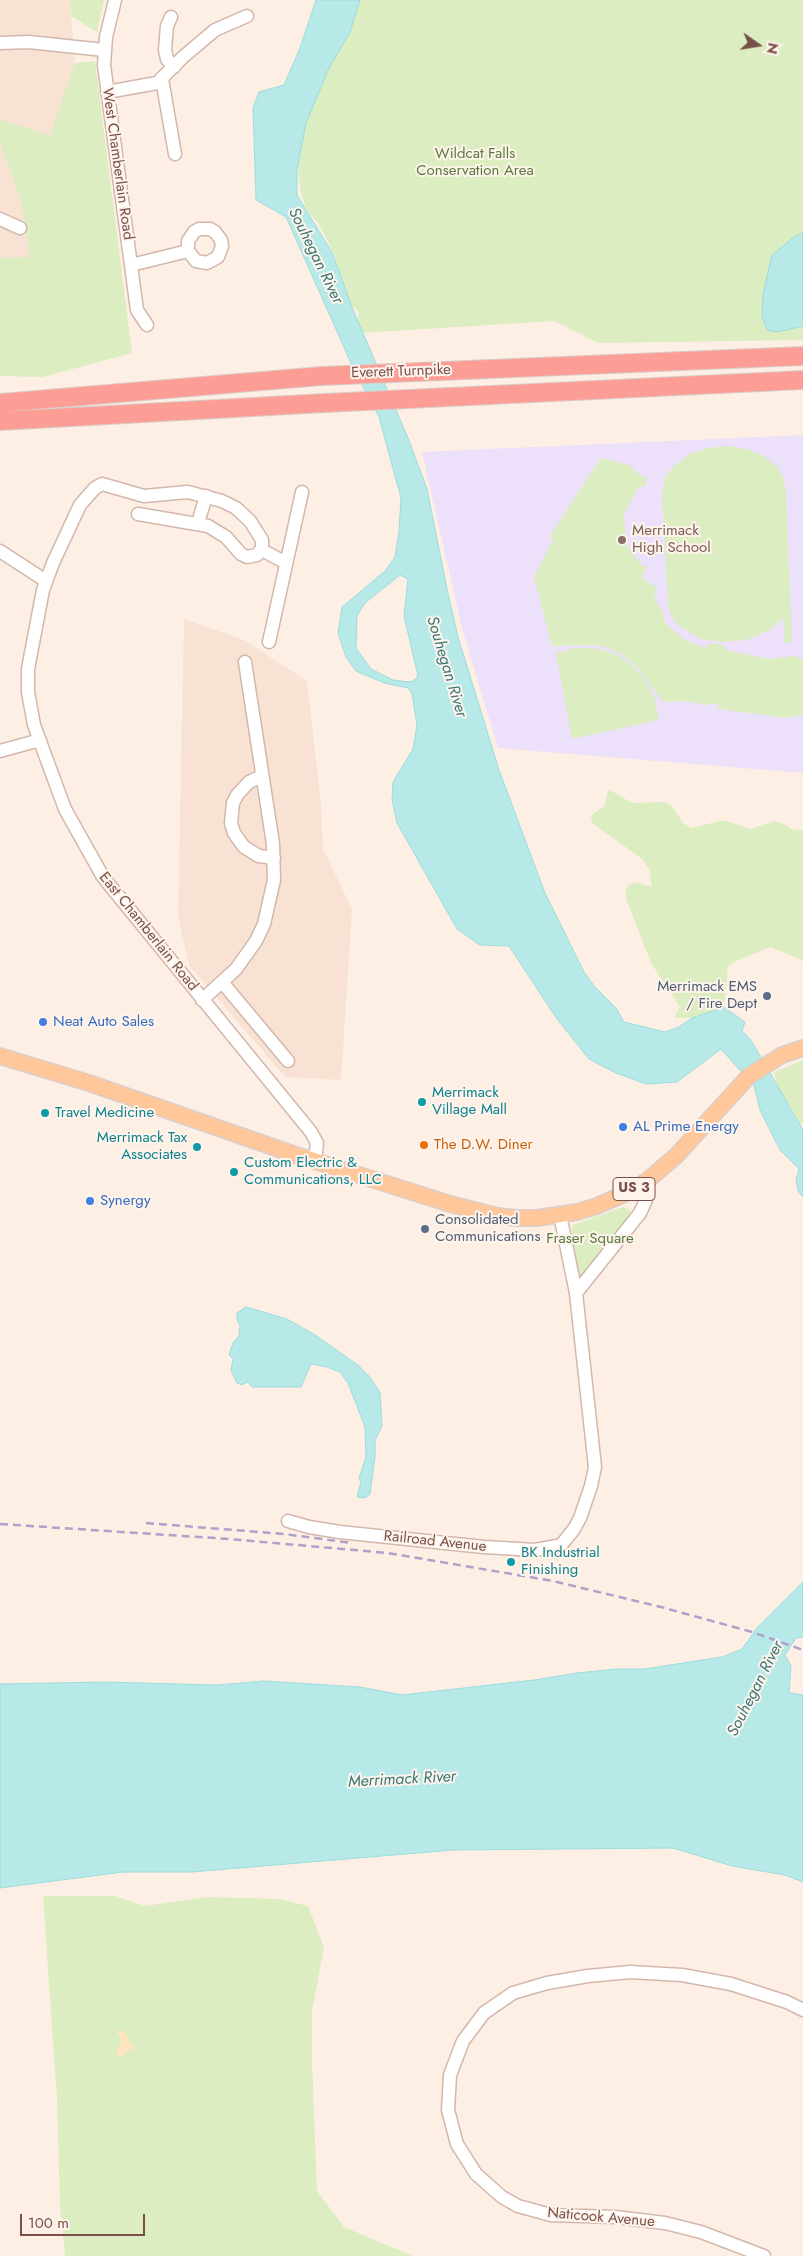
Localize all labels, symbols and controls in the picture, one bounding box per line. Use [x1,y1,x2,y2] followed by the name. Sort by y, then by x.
[733,20,783,70] north arrow
[762,41,784,56] text: N
[97,87,137,241] street label: West Chamberlain Road
[416,145,534,180] park label: Wildcat Falls Conservation Area
[283,205,347,307] water label: Souhegan River
[351,361,451,383] street label: Everett Turnpike
[632,522,711,557] place label: Merrimack High School
[616,534,628,546] marker: Merrimack High School
[422,614,470,720] water label: Souhegan River
[95,869,201,995] street label: East Chamberlain Road
[657,978,757,1013] place label: Merrimack EMS / Fire Dept
[761,990,773,1002] marker: Merrimack EMS / Fire Dept
[53,1013,154,1031] place label: Neat Auto Sales
[37,1016,49,1028] marker: Neat Auto Sales
[432,1084,507,1119] place label: Merrimack Village Mall
[416,1096,428,1108] marker: Merrimack Village Mall
[55,1104,154,1122] place label: Travel Medicine
[39,1107,51,1119] marker: Travel Medicine
[633,1118,739,1136] place label: AL Prime Energy
[617,1121,629,1133] marker: AL Prime Energy
[97,1129,187,1164] place label: Merrimack Tax Associates
[434,1136,533,1154] place label: The D.W. Diner
[418,1139,430,1151] marker: The D.W. Diner
[191,1141,203,1153] marker: Merrimack Tax Associates
[244,1154,382,1189] place label: Custom Electric & Communications, LLC
[228,1166,240,1178] marker: Custom Electric & Communications, LLC
[613,1178,655,1200] road number: US 3
[100,1192,150,1210] place label: Synergy
[84,1195,96,1207] marker: Synergy
[435,1211,541,1246] place label: Consolidated Communications
[419,1223,431,1235] marker: Consolidated Communications
[546,1230,634,1248] park label: Fraser Square
[383,1528,487,1556] street label: Railroad Avenue
[521,1544,600,1579] place label: BK Industrial Finishing
[505,1556,517,1568] marker: BK Industrial Finishing
[724,1638,788,1740] water label: Souhegan River
[348,1768,456,1792] water label: Merrimack River
[22,2204,148,2236] scale bar
[547,2204,655,2232] street label: Naticook Avenue
[28,2212,69,2234] text: 100 m

